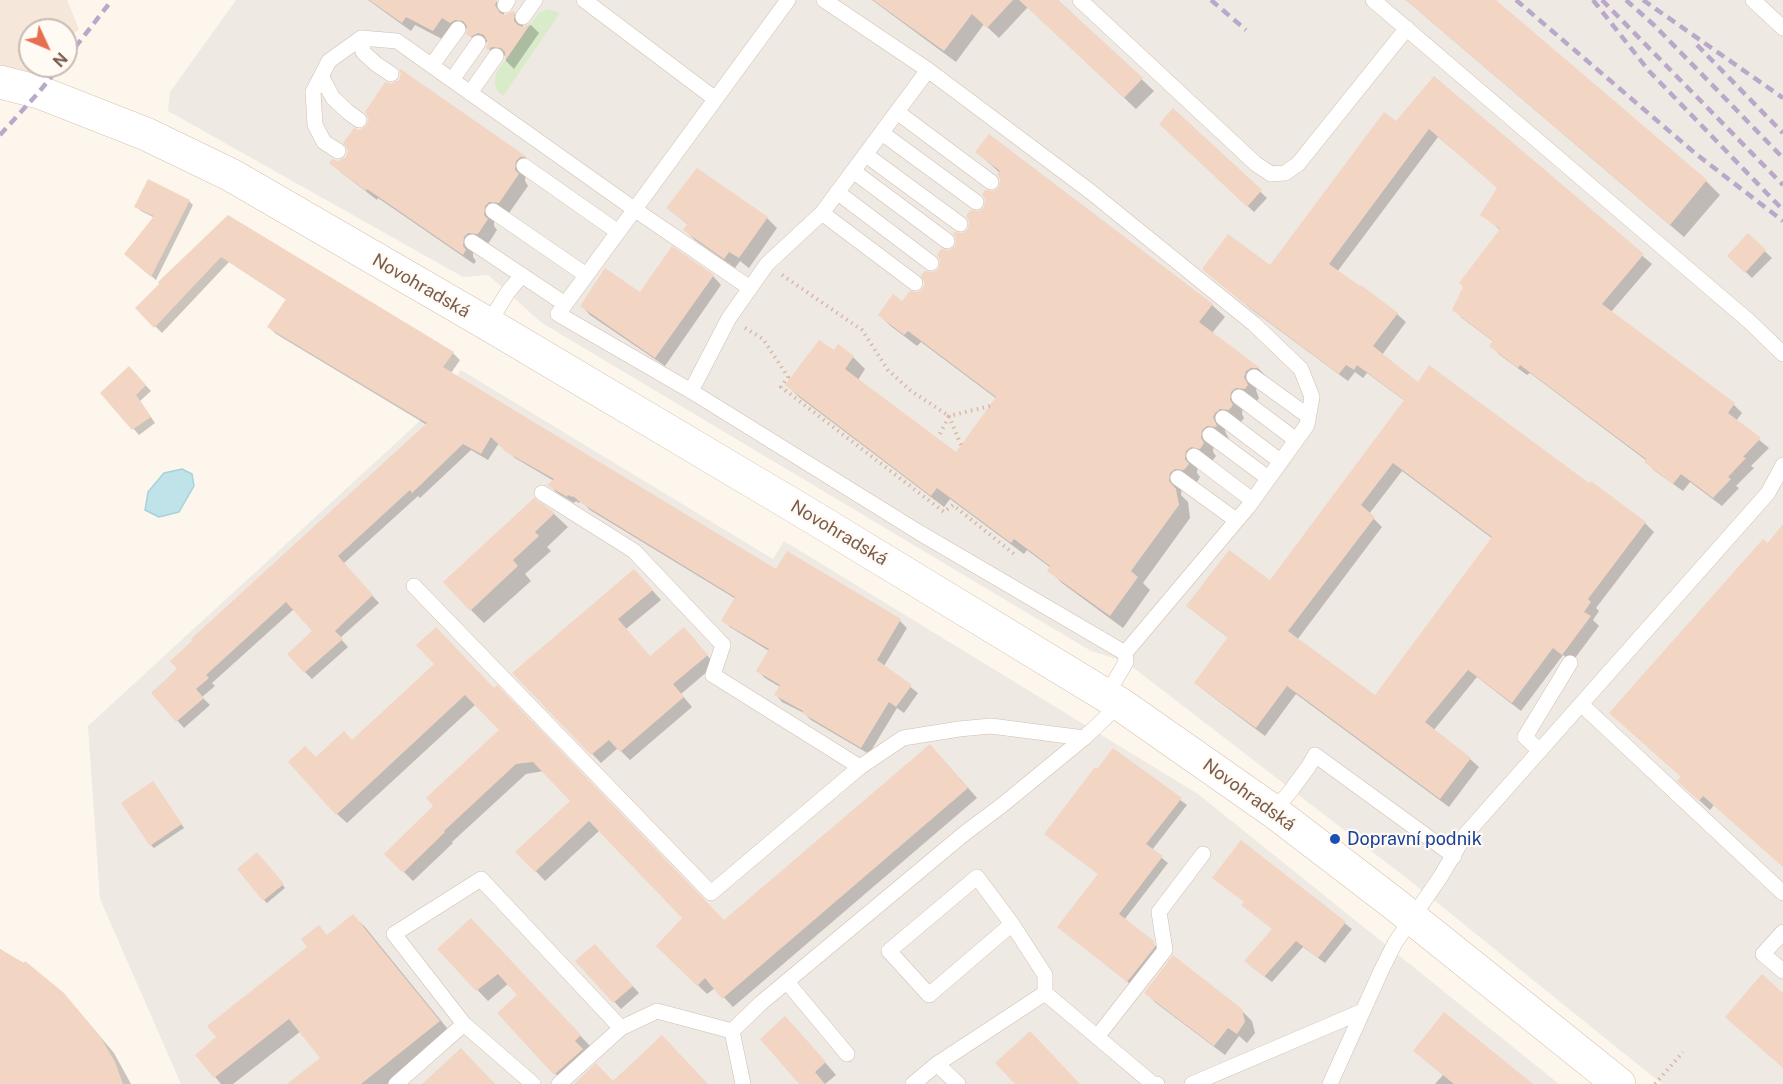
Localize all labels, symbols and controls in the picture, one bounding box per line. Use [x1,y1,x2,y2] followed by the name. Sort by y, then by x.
[18,18,78,78] north arrow
[49,48,71,71] text: N
[368,249,474,323] street label: Novohradská
[787,496,891,570] street label: Novohradská
[1198,754,1300,836] street label: Novohradská
[1347,828,1482,850] place label: Dopravní podnik
[1328,832,1342,846] marker: Dopravní podnik

